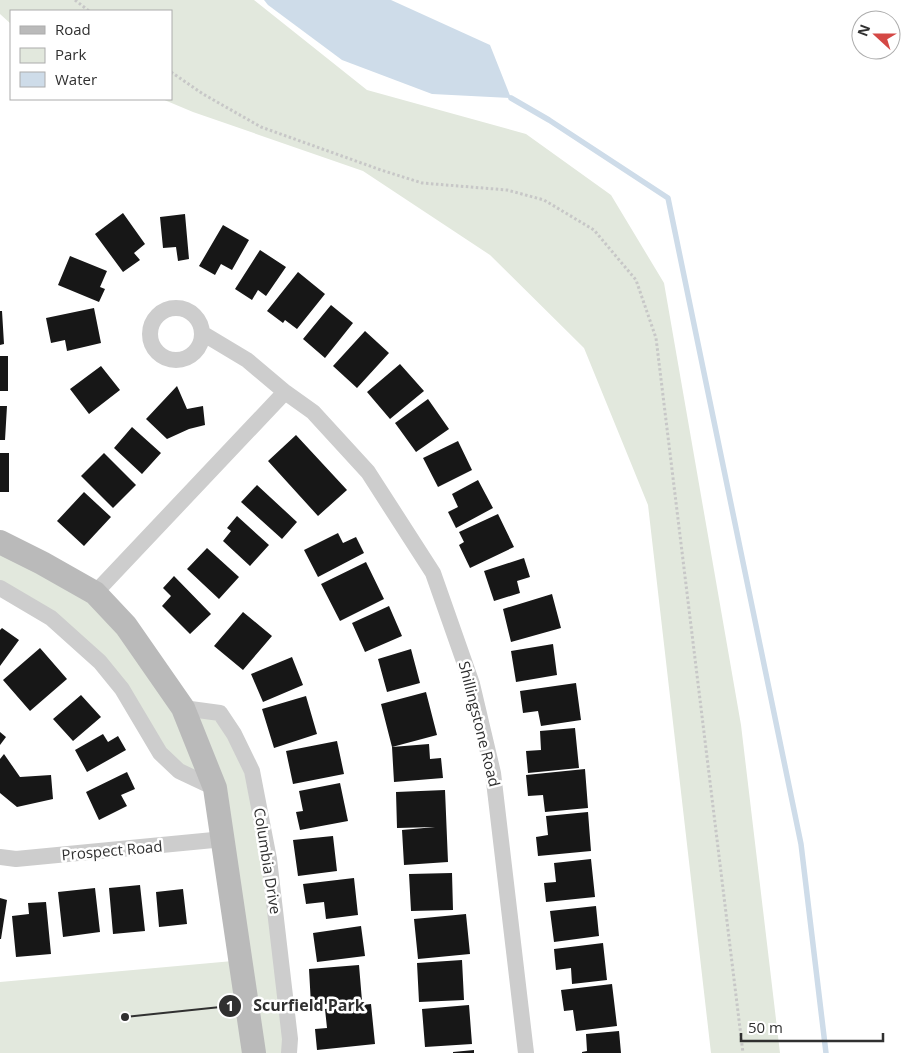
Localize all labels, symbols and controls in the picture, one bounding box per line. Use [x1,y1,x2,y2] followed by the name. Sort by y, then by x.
[10,10,172,100] legend
[851,10,901,60] north arrow
[55,19,91,39] text: Road
[852,21,874,39] text: N
[55,44,86,64] text: Park
[55,69,97,89] text: Water
[455,659,505,789] street label: Shillingstone Road
[250,806,286,915] street label: Columbia Drive
[61,836,163,864] street label: Prospect Road
[218,990,374,1021] callout: Scurfield Park
[253,994,365,1016] text: Scurfield Park
[226,995,234,1015] text: 1
[741,1010,884,1042] scale bar
[748,1017,783,1037] text: 50 m

